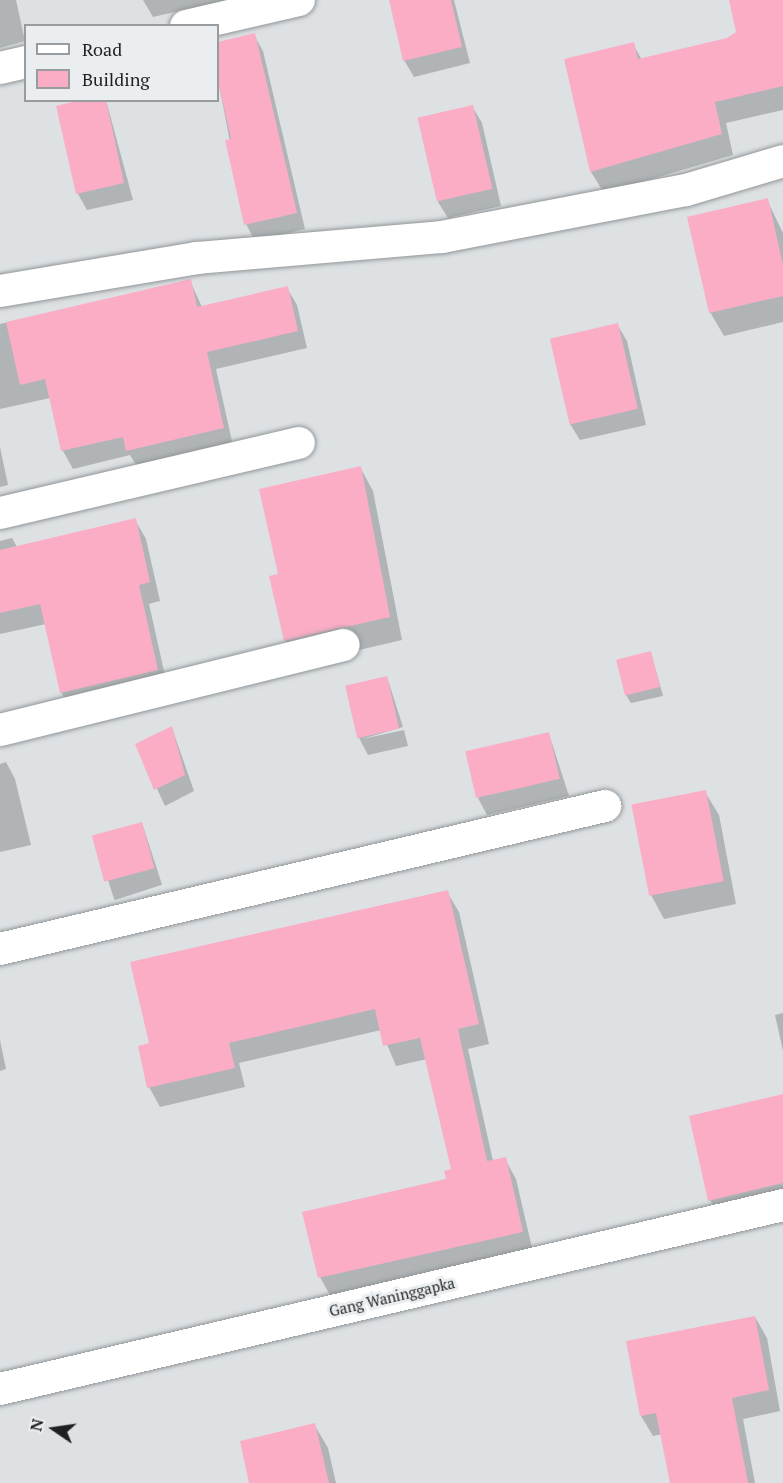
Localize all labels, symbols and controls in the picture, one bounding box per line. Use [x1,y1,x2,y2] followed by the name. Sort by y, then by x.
[24,24,219,102] legend
[82,37,122,61] text: Road
[82,67,150,91] text: Building
[327,1274,457,1320] street label: Gang Waninggapka
[24,1399,84,1459] north arrow
[24,1417,49,1433] text: N

